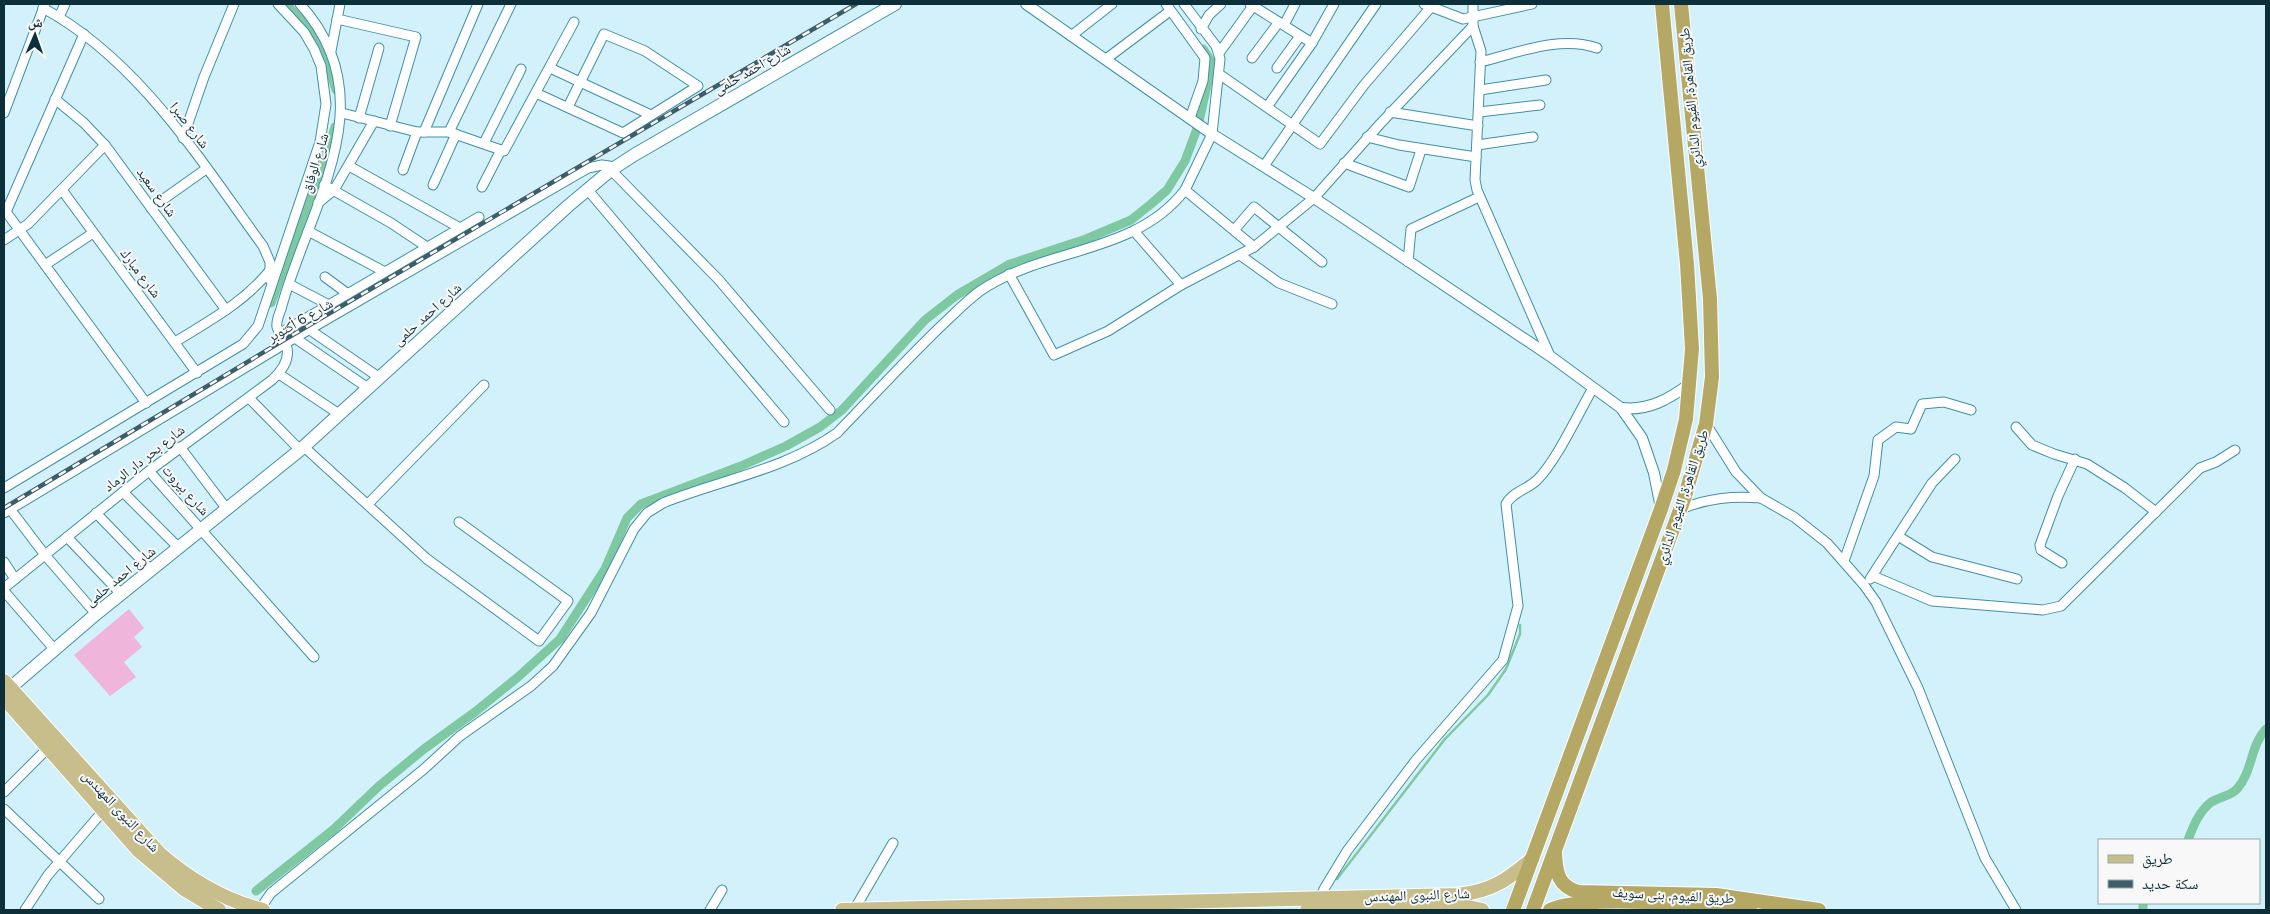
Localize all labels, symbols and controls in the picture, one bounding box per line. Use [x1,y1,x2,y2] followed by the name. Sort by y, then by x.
[10,10,60,60] north arrow
[28,13,43,32] text: ش
[1675,27,1708,169] street label: طريق القاهرة, الفيوم الدائري
[710,40,794,99] street label: شارع احمد حلمى
[165,98,214,153] street label: شارع صبرا
[297,131,334,195] street label: شارع الوفاق
[132,164,181,221] street label: شارع سعيد
[116,245,165,302] street label: شارع مبارك
[389,278,466,350] street label: شارع احمد حلمى
[263,294,336,347] street label: شارع 6 أكتوبر
[100,421,189,496] street label: شارع بحر دار الرماد
[1652,427,1715,568] street label: طريق القاهرة, الفيوم الدائري
[158,461,213,520] street label: شارع بيروت
[81,542,160,611] street label: شارع احمد حلمى
[78,766,164,857] street label: شارع النبوى المهندس
[2098,839,2260,904] legend
[2142,849,2173,869] text: طريق
[2142,874,2198,894] text: سكة حديد
[1611,883,1735,908] street label: طريق الفيوم, بنى سويف
[1364,884,1470,907] street label: شارع النبوى المهندس

